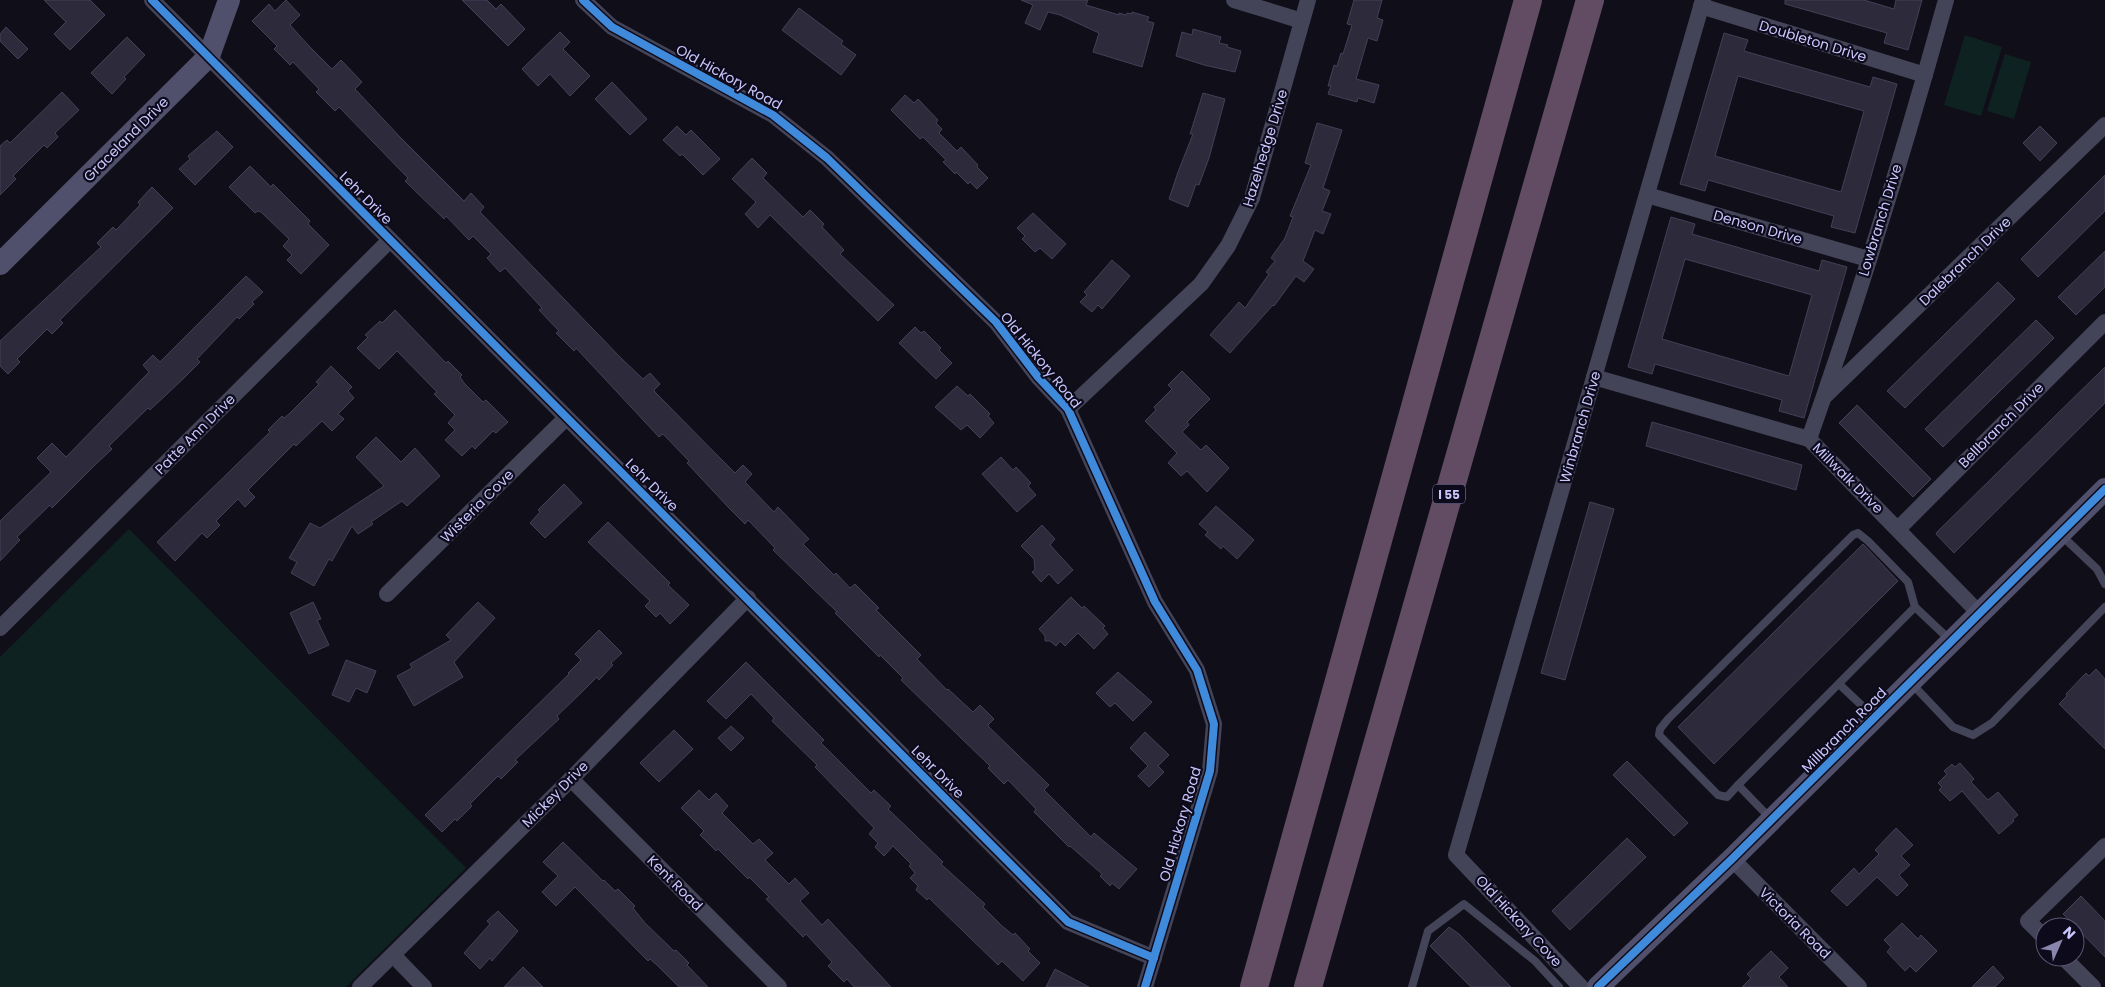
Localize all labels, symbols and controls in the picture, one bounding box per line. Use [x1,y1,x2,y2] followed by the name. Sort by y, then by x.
[1757,15,1869,67] street label: Doubleton Drive
[672,39,786,115] street label: Old Hickory Road
[1238,87,1292,209] street label: Hazelhedge Drive
[79,92,173,186] street label: Graceland Drive
[1853,161,1907,278] street label: Lowbranch Drive
[335,167,397,229] street label: Lehr Drive
[1711,205,1805,249] street label: Denson Drive
[1915,212,2016,310] street label: Dalebranch Drive
[996,308,1086,412] street label: Old Hickory Road
[1554,368,1606,485] street label: Winbranch Drive
[1954,378,2048,472] street label: Bellbranch Drive
[150,389,240,479] street label: Patte Ann Drive
[1808,438,1888,518] street label: Millwalk Drive
[621,454,683,516] street label: Lehr Drive
[436,465,518,547] street label: Wisteria Cove
[1433,484,1465,504] road number: I 55
[1797,683,1891,777] street label: Millbranch Road
[907,741,969,803] street label: Lehr Drive
[517,756,593,832] street label: Mickey Drive
[1154,764,1206,884] street label: Old Hickory Road
[643,851,707,915] street label: Kent Road
[1471,871,1567,971] street label: Old Hickory Cove
[1755,883,1835,963] street label: Victoria Road
[2035,917,2085,967] north arrow
[2058,922,2080,944] text: N

